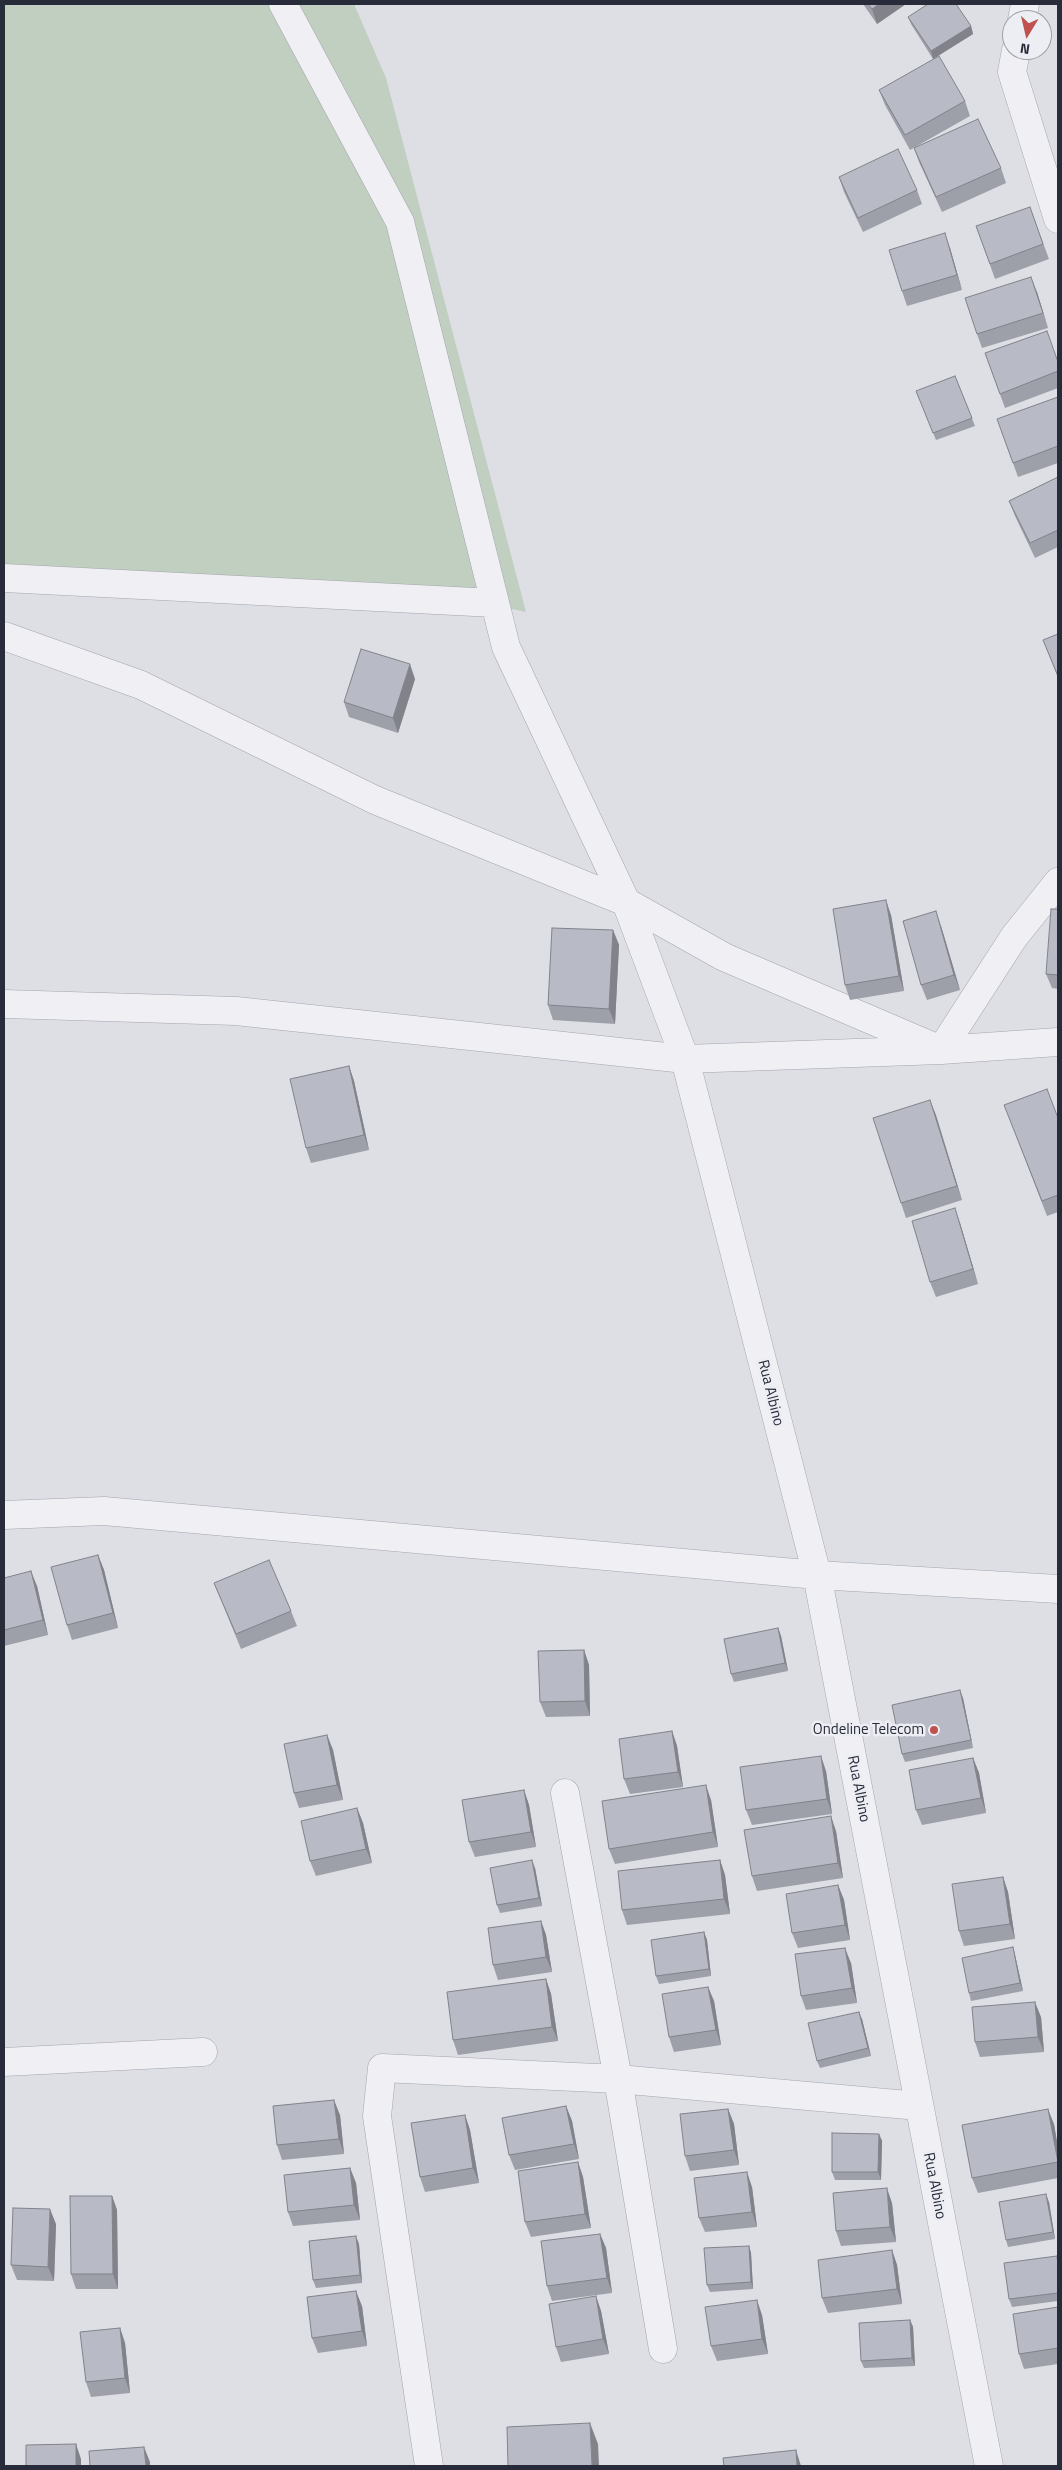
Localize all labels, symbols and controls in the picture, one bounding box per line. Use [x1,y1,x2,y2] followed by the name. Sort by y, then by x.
[1002,10,1052,60] north arrow
[1018,38,1031,60] text: N
[753,1358,787,1428] street label: Rua Albino
[813,1721,924,1739] place label: Ondeline Telecom
[928,1724,940,1736] marker: Ondeline Telecom
[843,1754,873,1824] street label: Rua Albino
[919,2151,949,2221] street label: Rua Albino

